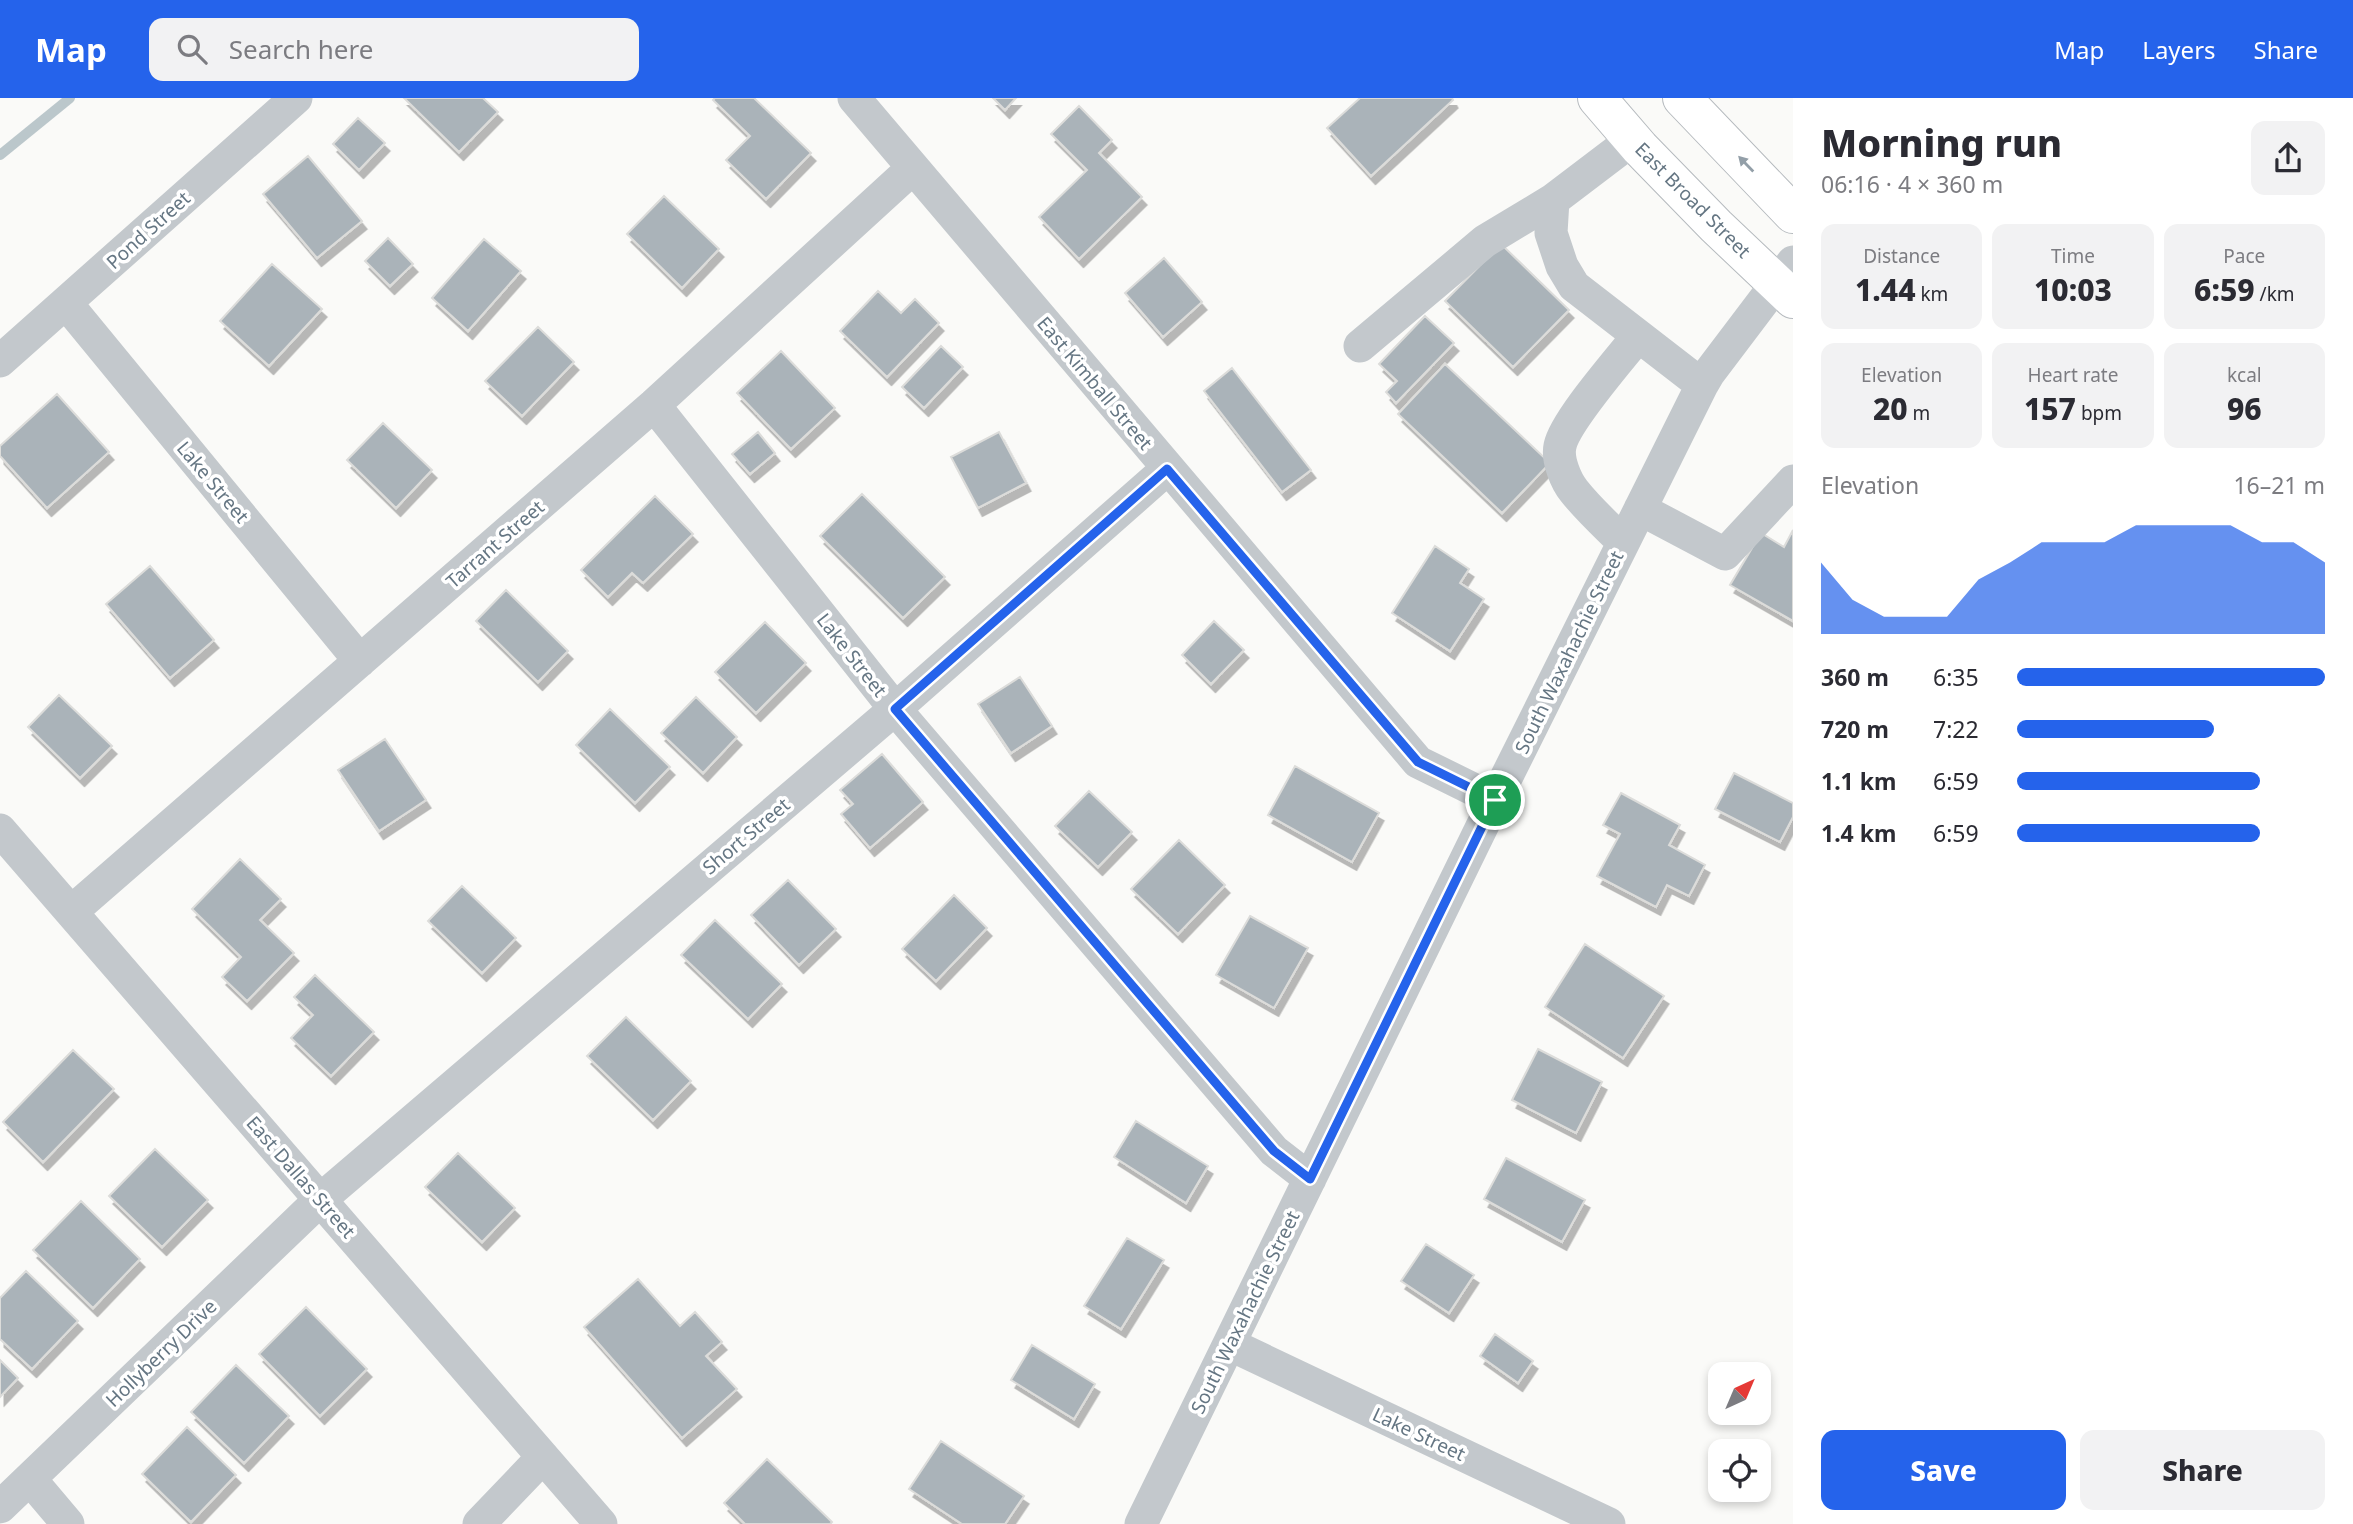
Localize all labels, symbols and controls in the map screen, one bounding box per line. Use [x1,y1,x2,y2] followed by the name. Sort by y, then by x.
[149,18,639,81] search box
[35,27,107,72] text: Map
[173,30,211,68] icon: search
[229,31,373,67] text: Search here
[2054,33,2104,66] text: Map
[2142,33,2216,66] text: Layers
[2254,33,2318,66] text: Share
[1821,116,2062,168] text: Morning run
[2251,121,2325,195] button: share
[1629,136,1757,264] street label: East Broad Street
[1738,157,1755,173] one-way arrow
[1821,168,2003,200] text: 06:16 · 4 × 360 m
[101,185,196,275] street label: Pond Street
[1863,243,1940,269] text: Distance
[2051,243,2095,269] text: Time
[2223,243,2265,269] text: Pace
[1855,269,1916,310] text: 1.44
[2034,269,2112,310] text: 10:03
[2194,269,2255,310] text: 6:59
[1916,281,1948,307] text: km
[2255,281,2295,307] text: /km
[1031,311,1159,455] street label: East Kimball Street
[1861,362,1942,388] text: Elevation
[2028,362,2118,388] text: Heart rate
[2227,362,2262,388] text: kcal
[1873,388,1908,429] text: 20
[2024,388,2076,429] text: 157
[2227,388,2262,429] text: 96
[1908,400,1930,426] text: m
[2076,400,2122,426] text: bpm
[171,436,255,529] street label: Lake Street
[1821,469,1919,501] text: Elevation
[2233,469,2325,501] text: 16–21 m
[440,494,550,594] street label: Tarrant Street
[1508,546,1630,758] street label: South Waxahachie Street
[811,608,893,702] street label: Lake Street
[1821,661,1889,693] text: 360 m
[1933,661,1979,693] text: 6:35
[1821,713,1889,745] text: 720 m
[1933,713,1979,745] text: 7:22
[1821,765,1896,797] text: 1.1 km
[1933,765,1979,797] text: 6:59
[1465,770,1525,830] pin
[1476,781,1514,819] icon: arrive
[697,792,795,880] street label: Short Street
[1821,817,1896,849] text: 1.4 km
[1933,817,1979,849] text: 6:59
[241,1110,361,1244] street label: East Dallas Street
[1184,1206,1306,1418] street label: South Waxahachie Street
[100,1293,222,1413] street label: Hollyberry Drive
[1708,1362,1771,1424] north arrow
[1708,1362,1771,1502] map controls
[1368,1401,1470,1467] street label: Lake Street
[1821,1430,2066,1510] button: Save
[2080,1430,2325,1510] button: Share
[1708,1439,1771,1502] button: locate

